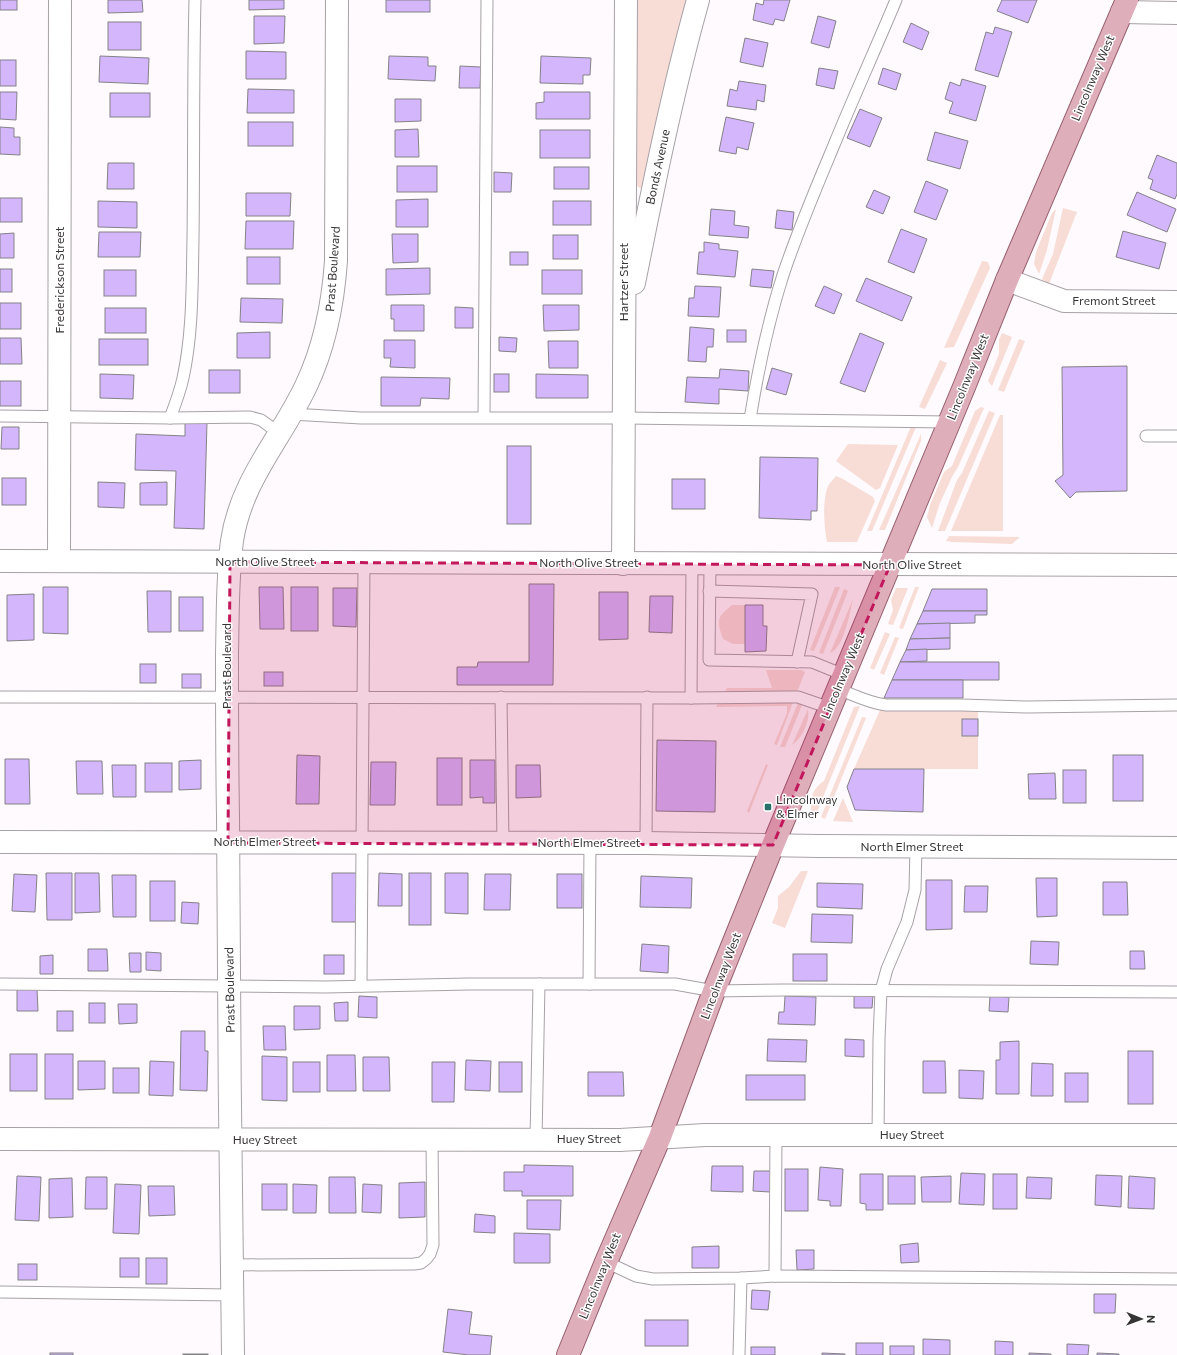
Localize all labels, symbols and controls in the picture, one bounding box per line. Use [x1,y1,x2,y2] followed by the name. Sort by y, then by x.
[1068,32,1117,123] street label: Lincolnway West
[642,128,672,206] street label: Bonds Avenue
[52,226,66,333] street label: Frederickson Street
[322,226,342,312] street label: Prast Boulevard
[616,243,630,321] street label: Hartzer Street
[1072,293,1156,307] street label: Fremont Street
[943,331,991,422] street label: Lincolnway West
[215,554,315,568] street label: North Olive Street
[539,555,639,569] street label: North Olive Street
[862,557,962,571] street label: North Olive Street
[219,623,233,709] street label: Prast Boulevard
[818,630,867,721] street label: Lincolnway West
[776,792,838,820] place label: Lincolnway & Elmer
[763,802,773,812] marker: Lincolnway & Elmer
[213,834,317,848] street label: North Elmer Street
[537,835,641,849] street label: North Elmer Street
[860,839,964,853] street label: North Elmer Street
[697,930,743,1021] street label: Lincolnway West
[221,947,237,1033] street label: Prast Boulevard
[880,1127,944,1141] street label: Huey Street
[557,1131,621,1145] street label: Huey Street
[233,1132,297,1146] street label: Huey Street
[575,1230,623,1321] street label: Lincolnway West
[1121,1299,1161,1339] north arrow
[1145,1315,1158,1323] text: N

